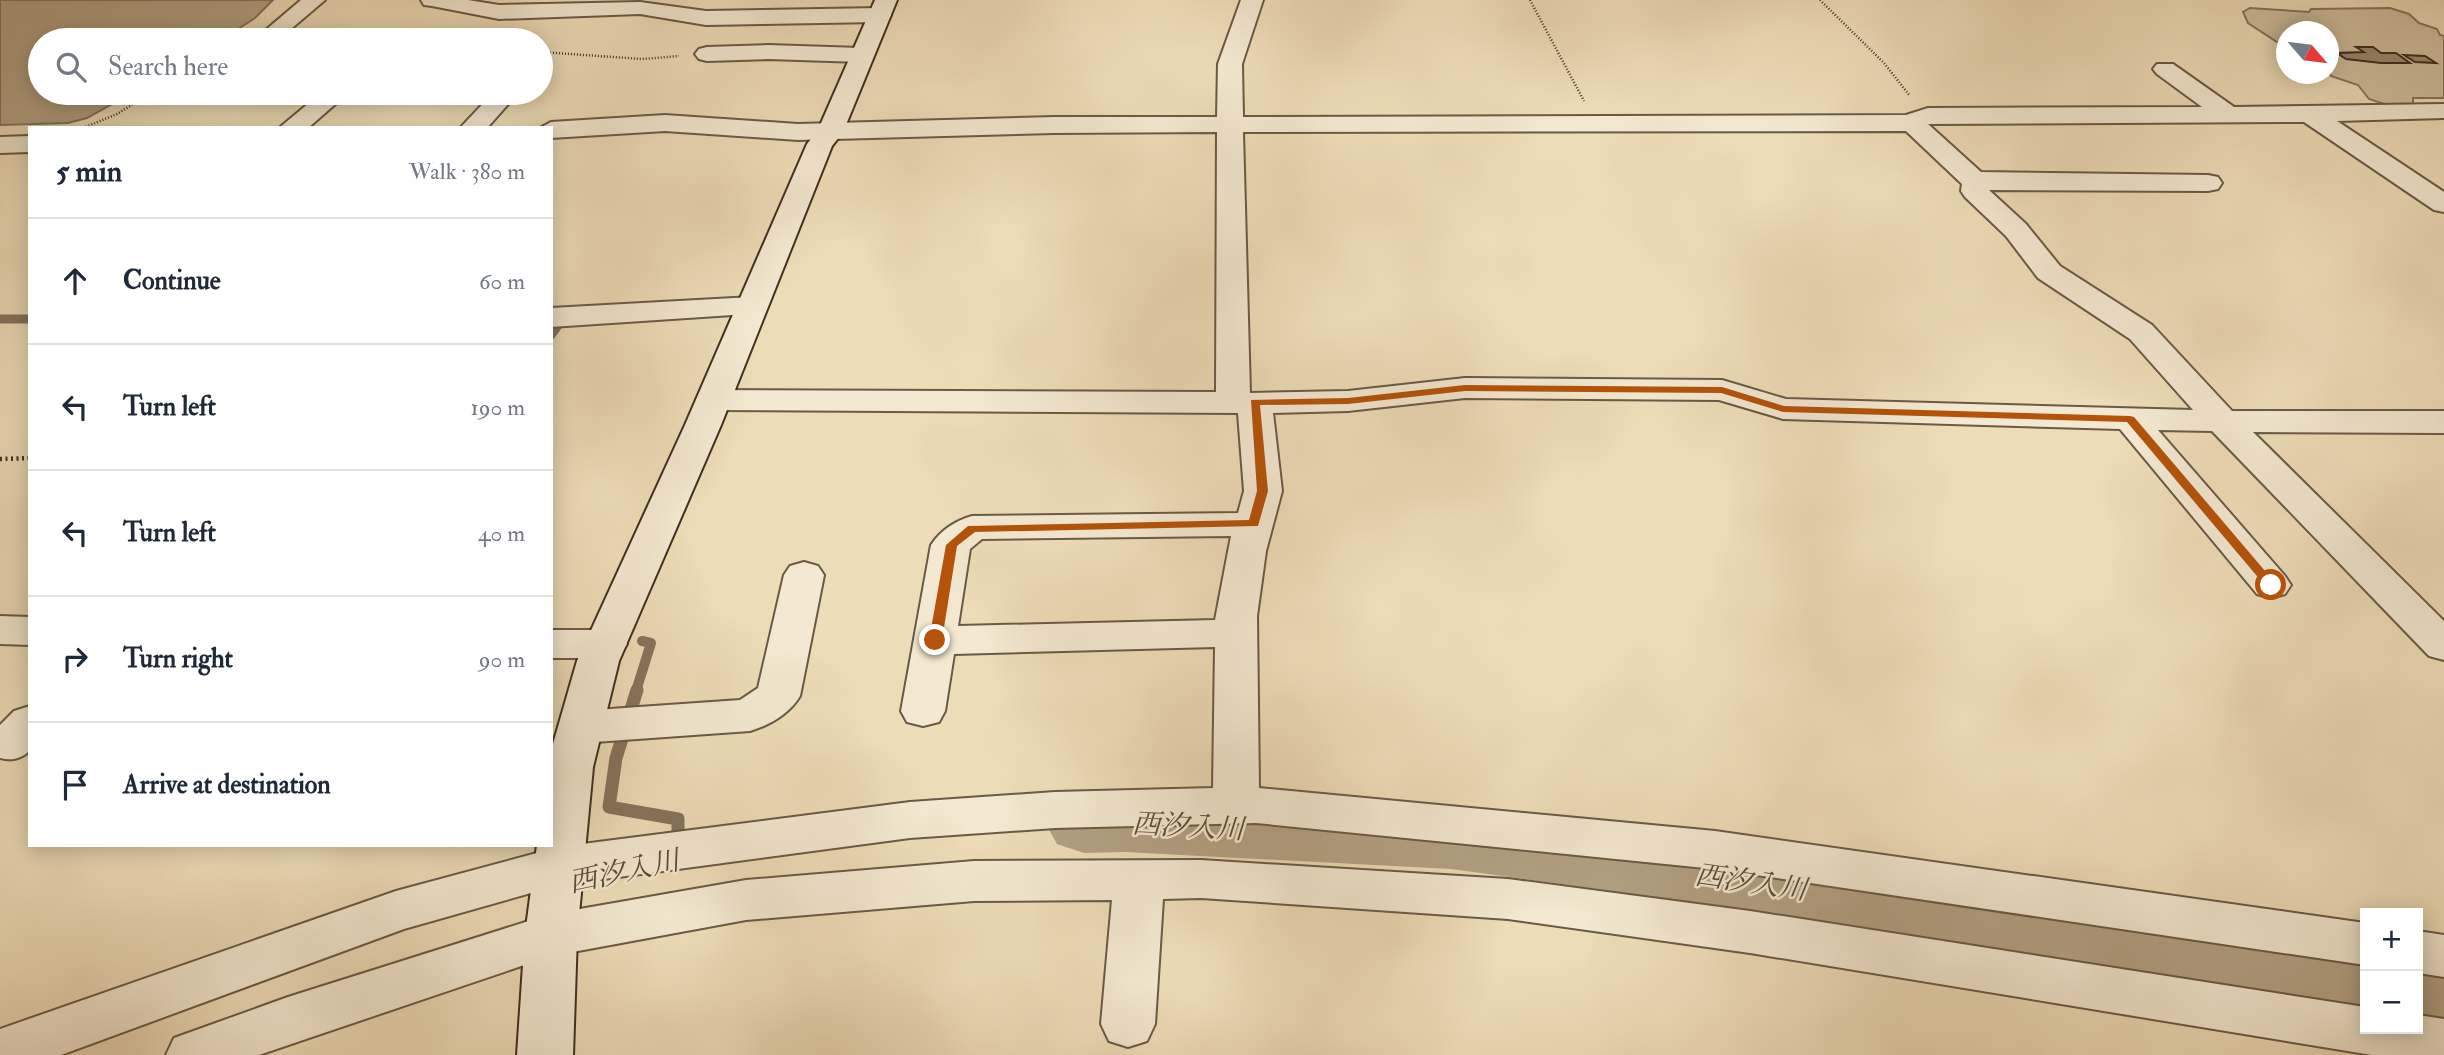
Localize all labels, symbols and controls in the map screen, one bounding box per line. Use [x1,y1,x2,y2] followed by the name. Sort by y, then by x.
[2276,21,2339,84] north arrow
[28,28,553,105] search box
[52,48,90,86] icon: search
[108,51,228,83] text: Search here
[56,153,122,190] text: 5 min
[409,157,525,186] text: Walk · 380 m
[56,262,94,300] icon: ahead
[123,265,221,297] text: Continue
[479,267,525,296] text: 60 m
[56,388,94,426] icon: left
[123,391,216,423] text: Turn left
[471,393,525,422] text: 190 m
[56,514,94,552] icon: left
[123,517,216,549] text: Turn left
[478,519,525,548] text: 40 m
[2255,569,2286,600] route start
[919,624,950,655] route end
[56,640,94,678] icon: right
[123,643,233,675] text: Turn right
[479,645,525,674] text: 90 m
[56,766,94,804] icon: arrive
[123,769,331,801] text: Arrive at destination
[1131,807,1248,848] water label: 西汐入川
[566,843,685,901] water label: 西汐入川
[1693,858,1812,909] water label: 西汐入川
[2360,908,2423,1034] map controls
[2360,908,2423,971] button: +
[2360,971,2423,1034] button: −

